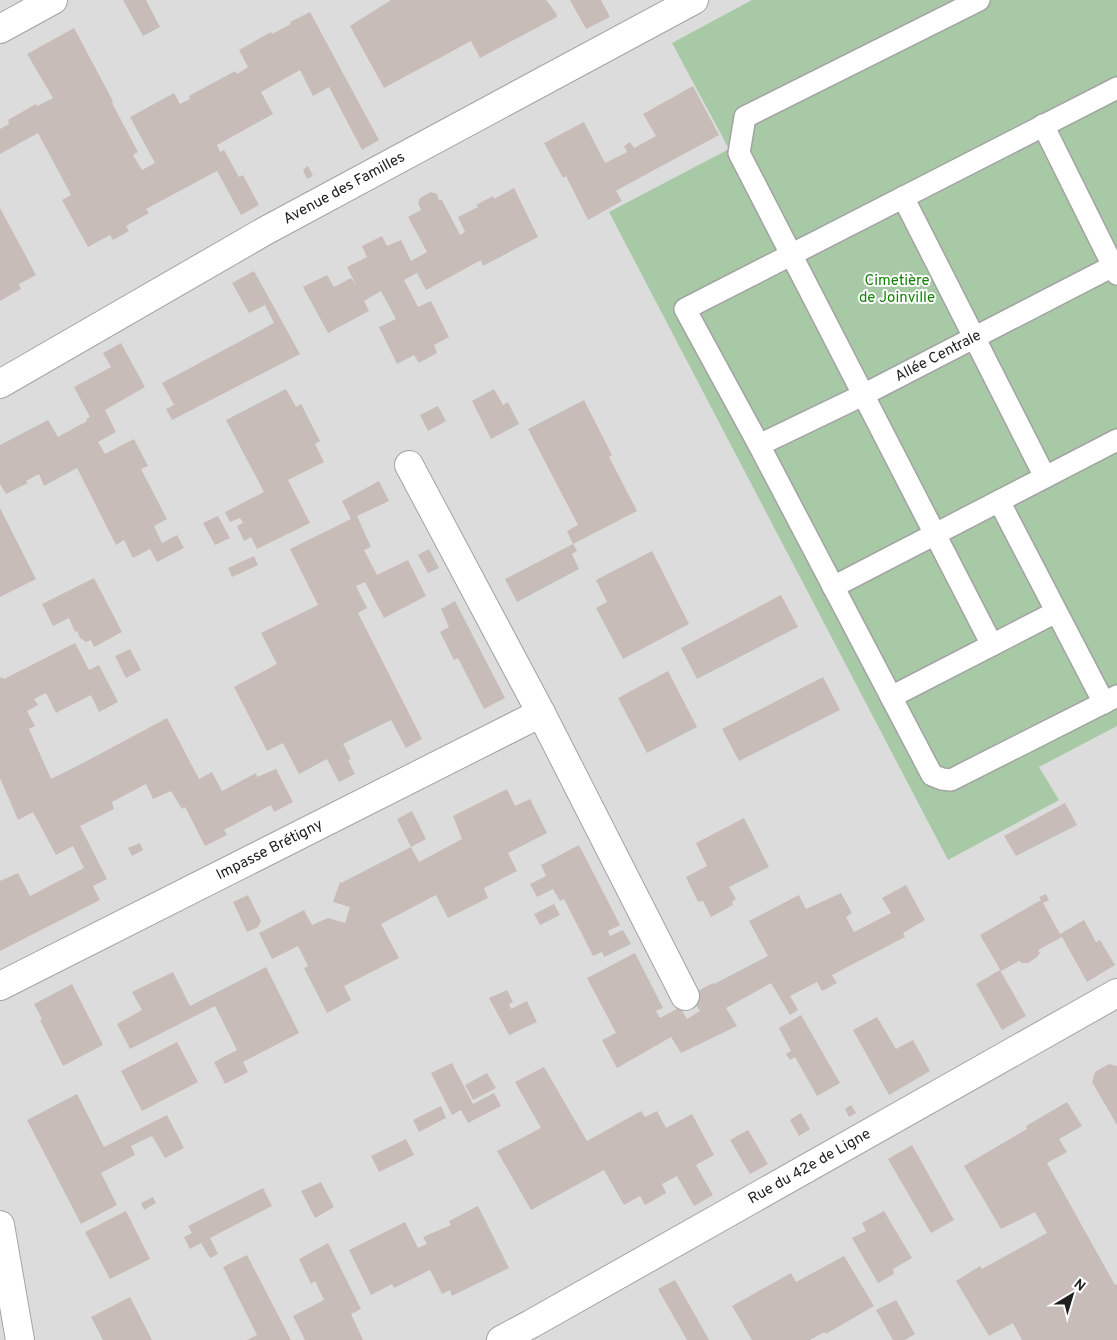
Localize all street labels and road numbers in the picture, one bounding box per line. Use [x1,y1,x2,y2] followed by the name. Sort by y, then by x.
[280,148,408,229] street label: Avenue des Familles
[892,326,985,386] street label: Allée Centrale
[213,815,326,885] street label: Impasse Brétigny
[745,1124,874,1209] street label: Rue du 42e de Ligne

